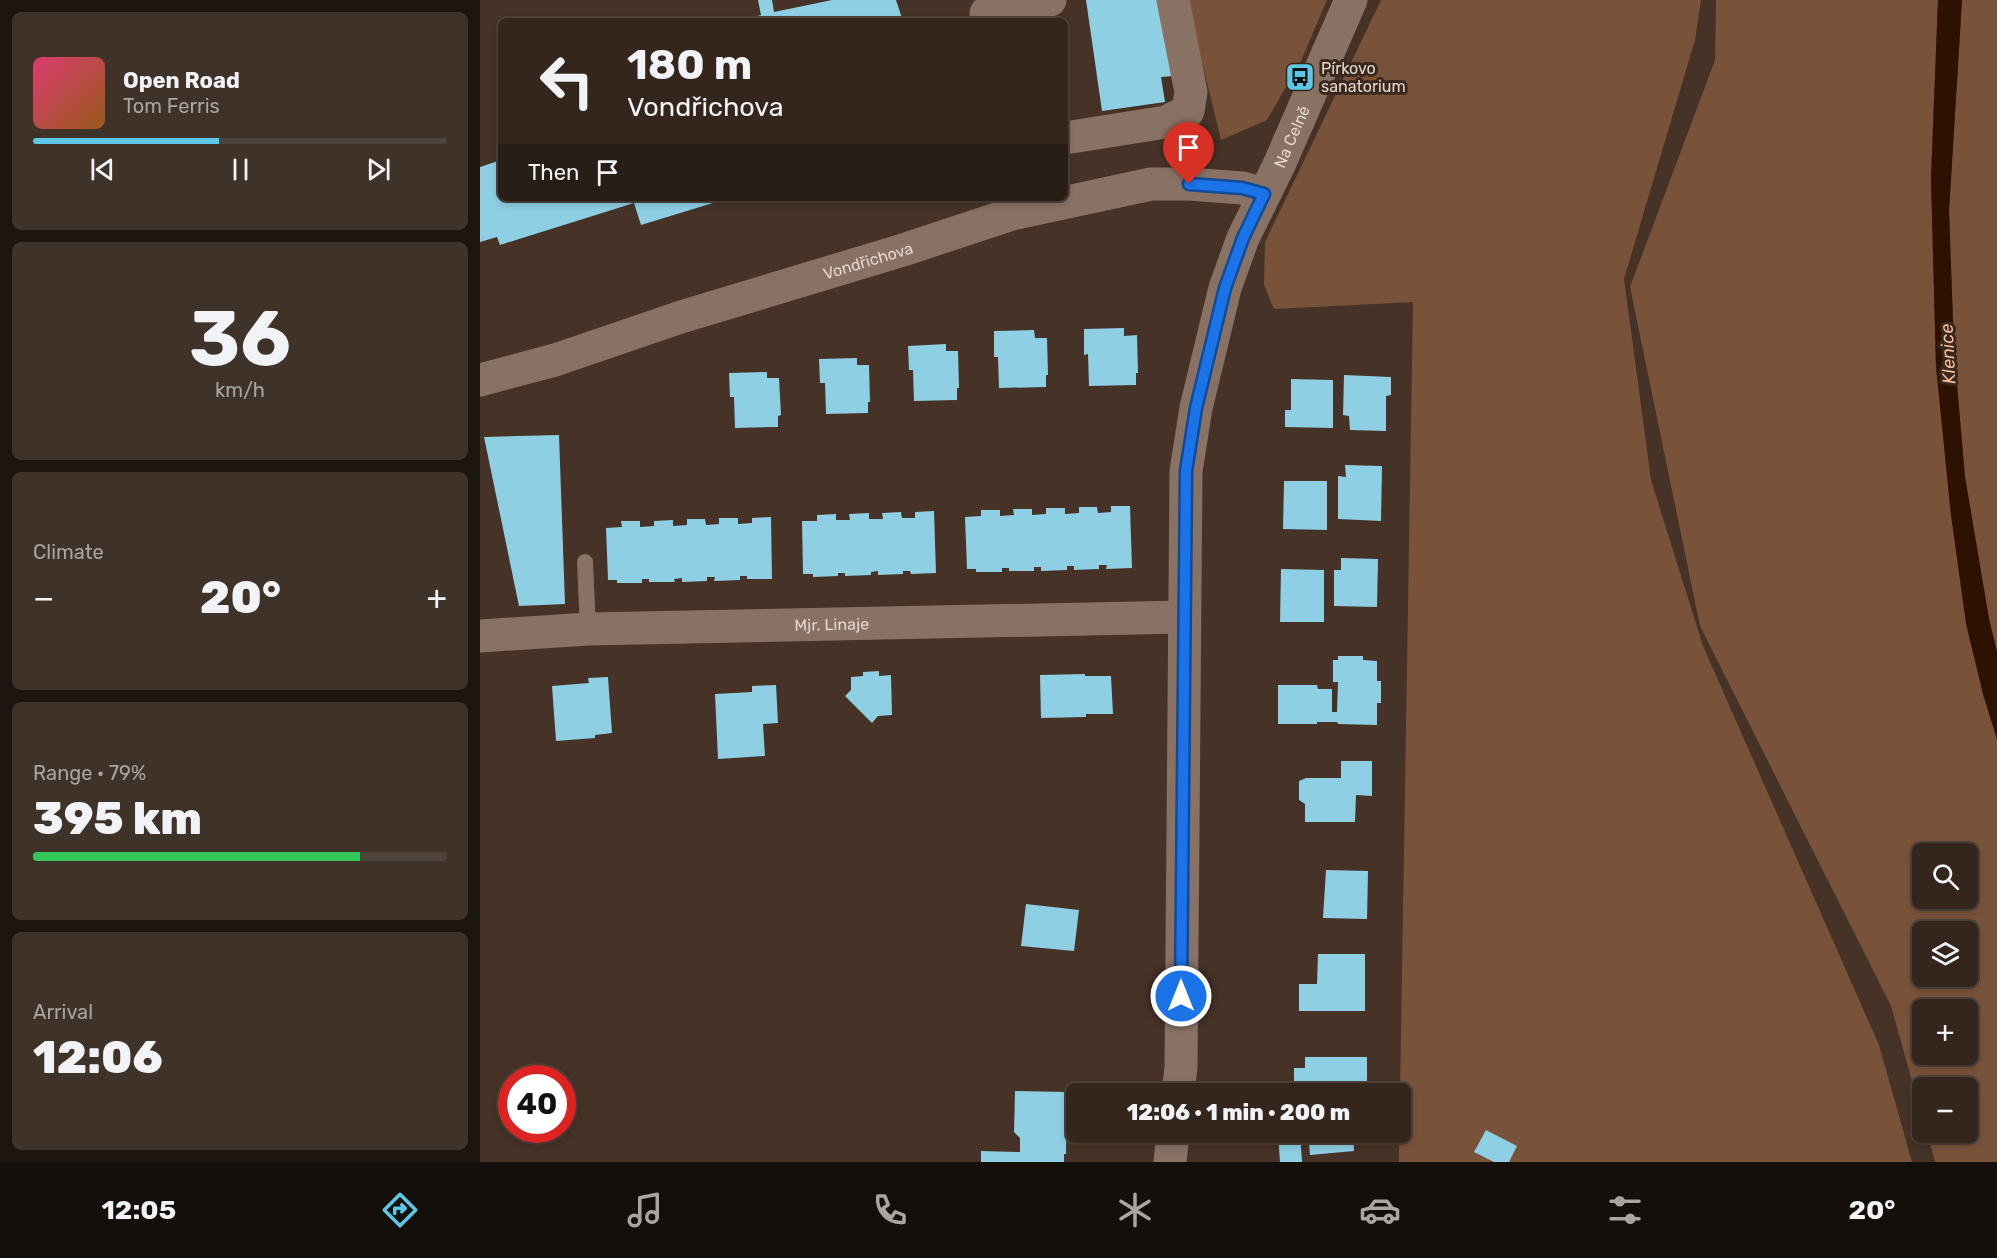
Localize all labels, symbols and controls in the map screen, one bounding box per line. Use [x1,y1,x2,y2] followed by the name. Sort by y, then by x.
[627,40,752,90] text: 180 m
[528,42,606,120] icon: left
[1321,59,1406,96] place label: Pírkovo sanatorium
[1284,61,1316,93] bus stop icon: Pírkovo sanatorium
[123,67,240,94] text: Open Road
[627,91,784,123] text: Vondřichova
[123,94,220,118] text: Tom Ferris
[1270,103,1314,171] street label: Na Celně
[1163,122,1214,184] pin
[1172,131,1205,164] icon: arrive
[86,153,119,186] icon: previous
[224,153,257,186] icon: pause
[362,153,395,186] icon: next
[591,156,624,189] icon: arrive
[528,159,579,186] text: Then
[821,238,915,284] street label: Vondřichova
[189,292,291,385] text: 36
[1935,323,1961,385] water label: Klenice
[215,378,265,402] text: km/h
[33,540,104,564] text: Climate
[200,571,281,624] text: 20°
[33,578,54,617] text: −
[426,578,447,617] text: +
[794,614,869,635] street label: Mjr. Linaje
[33,761,146,785] text: Range · 79%
[33,792,202,845] text: 395 km
[1912,843,1978,1143] map controls
[1912,843,1978,909] button: search
[1912,921,1978,987] button: layers
[1149,964,1213,1028] position arrow
[1912,999,1978,1065] button: +
[33,1000,93,1024] text: Arrival
[33,1031,163,1084] text: 12:06
[498,1065,576,1143] speed limit sign: 40
[1912,1077,1978,1143] button: −
[1127,1099,1350,1126] text: 12:06 · 1 min · 200 m
[379,1189,421,1231] icon: directions
[624,1189,666,1231] icon: music
[869,1189,911,1231] icon: phone
[1114,1189,1156,1231] icon: climate
[1359,1189,1401,1231] icon: car
[1604,1189,1646,1231] icon: filters
[101,1194,176,1226] text: 12:05
[1848,1194,1895,1226] text: 20°

